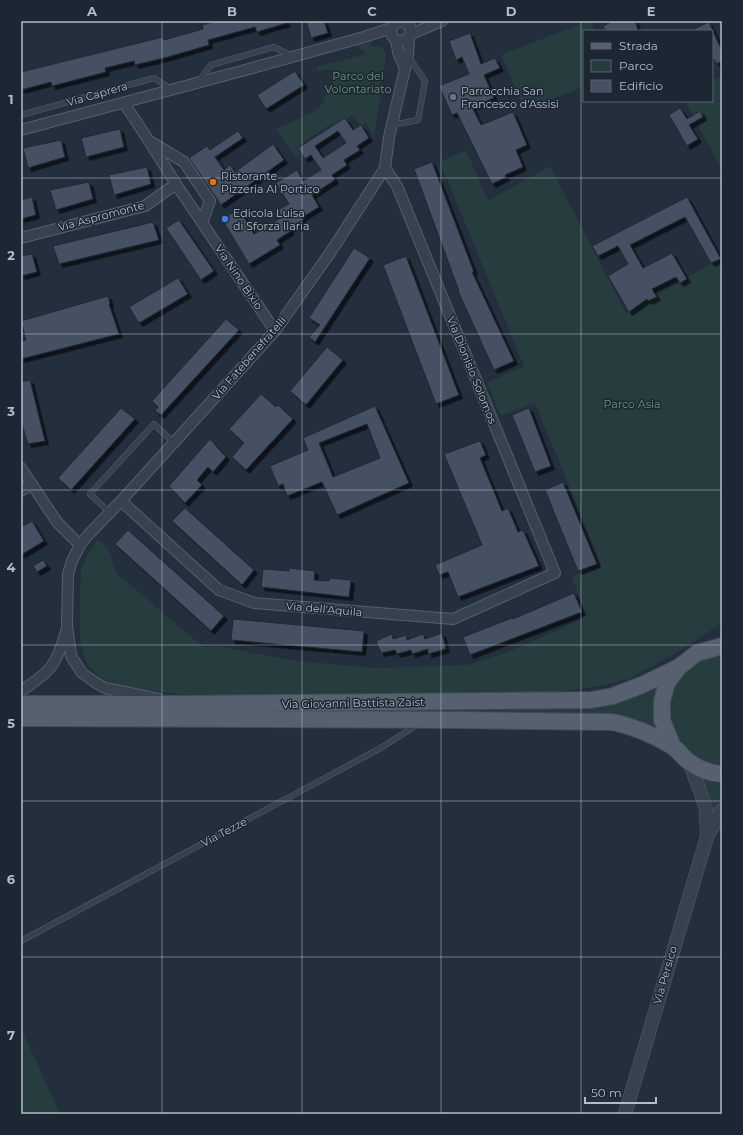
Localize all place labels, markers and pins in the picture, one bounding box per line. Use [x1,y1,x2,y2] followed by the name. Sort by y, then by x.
[461,84,559,111] place label: Parrocchia San Francesco d'Assisi
[448,92,458,102] marker: Parrocchia San Francesco d'Assisi
[221,169,320,196] place label: Ristorante Pizzeria Al Portico
[208,177,218,187] marker: Ristorante Pizzeria Al Portico
[233,206,310,233] place label: Edicola Luisa di Sforza Ilaria
[220,214,230,224] marker: Edicola Luisa di Sforza Ilaria

